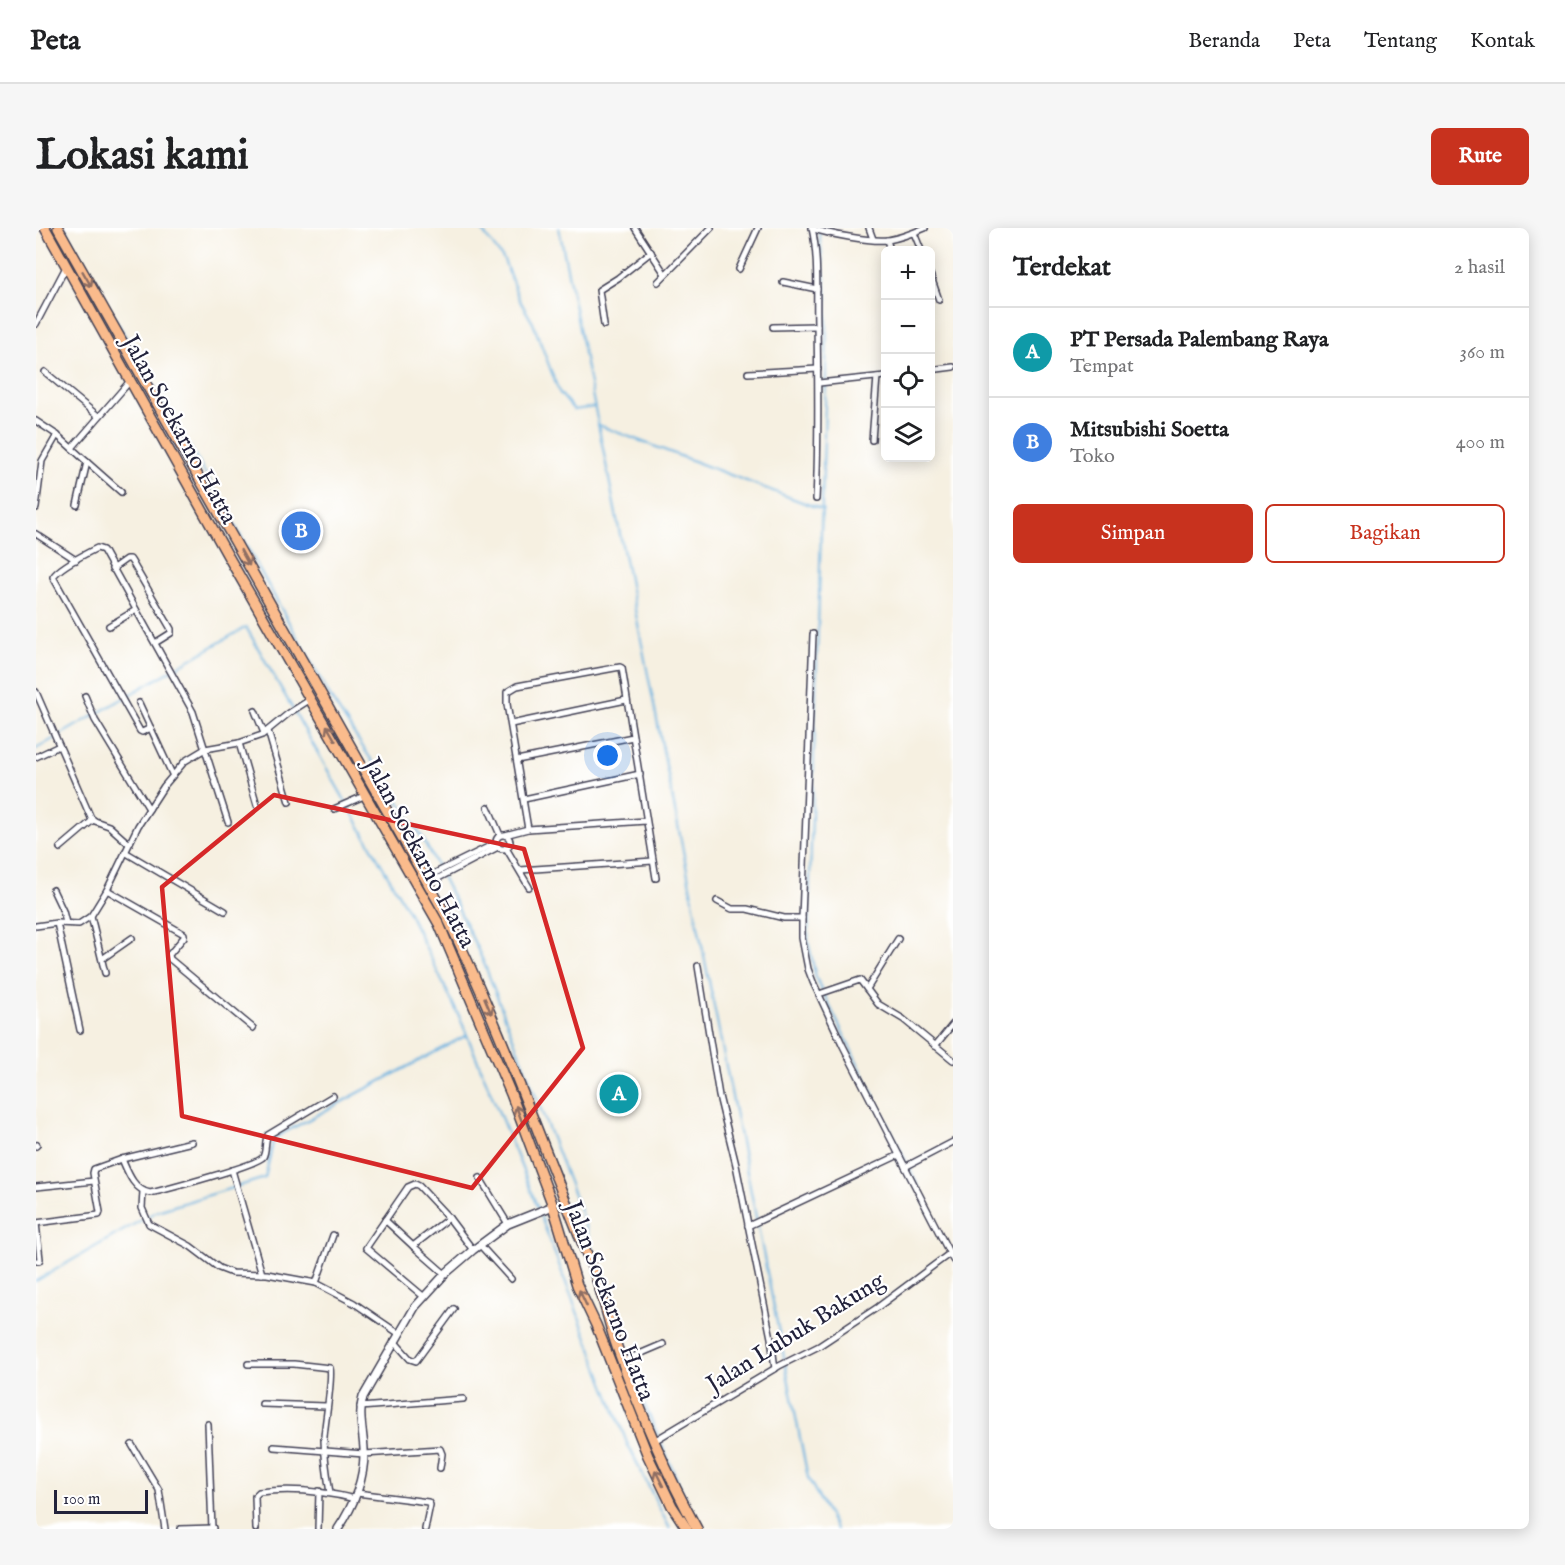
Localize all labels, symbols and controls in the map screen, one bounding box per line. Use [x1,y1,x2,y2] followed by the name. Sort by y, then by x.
[30,24,80,59] text: Peta
[1188,28,1260,55] text: Beranda
[1293,28,1331,55] text: Peta
[1364,28,1437,55] text: Tentang
[1470,28,1535,55] text: Kontak
[1431,128,1529,185] button: Rute
[36,130,249,183] text: Lokasi kami
[881,246,935,462] map controls
[881,246,935,300] button: +
[1013,251,1111,284] text: Terdekat
[1454,255,1505,280] text: 2 hasil
[82,269,93,287] one-way arrow
[881,300,935,354] button: −
[1070,326,1329,354] text: PT Persada Palembang Raya
[113,327,244,531] street label: Jalan Soekarno Hatta
[1026,340,1039,365] text: A
[1459,340,1505,365] text: 360 m
[881,354,935,408] button: locate
[1070,354,1134,379] text: Tempat
[881,408,935,462] button: layers
[1070,416,1229,444] text: Mitsubishi Soetta
[1026,430,1039,455] text: B
[1456,430,1505,455] text: 400 m
[1070,444,1115,469] text: Toko
[1013,504,1253,563] button: Simpan
[1265,504,1505,563] button: Bagikan
[282,508,320,554] pin: B
[239,549,251,566] one-way arrow
[324,725,336,742] one-way arrow
[593,741,622,770] your location
[354,750,483,954] street label: Jalan Soekarno Hatta
[482,997,494,1015] one-way arrow
[600,1072,638,1116] pin: A
[512,1105,523,1124] one-way arrow
[556,1194,662,1406] street label: Jalan Soekarno Hatta
[698,1265,892,1402] street label: Jalan Lubuk Bakung
[577,1289,589,1307] one-way arrow
[652,1469,664,1487] one-way arrow
[54,1487,148,1514] scale bar
[63,1490,100,1510] text: 100 m

